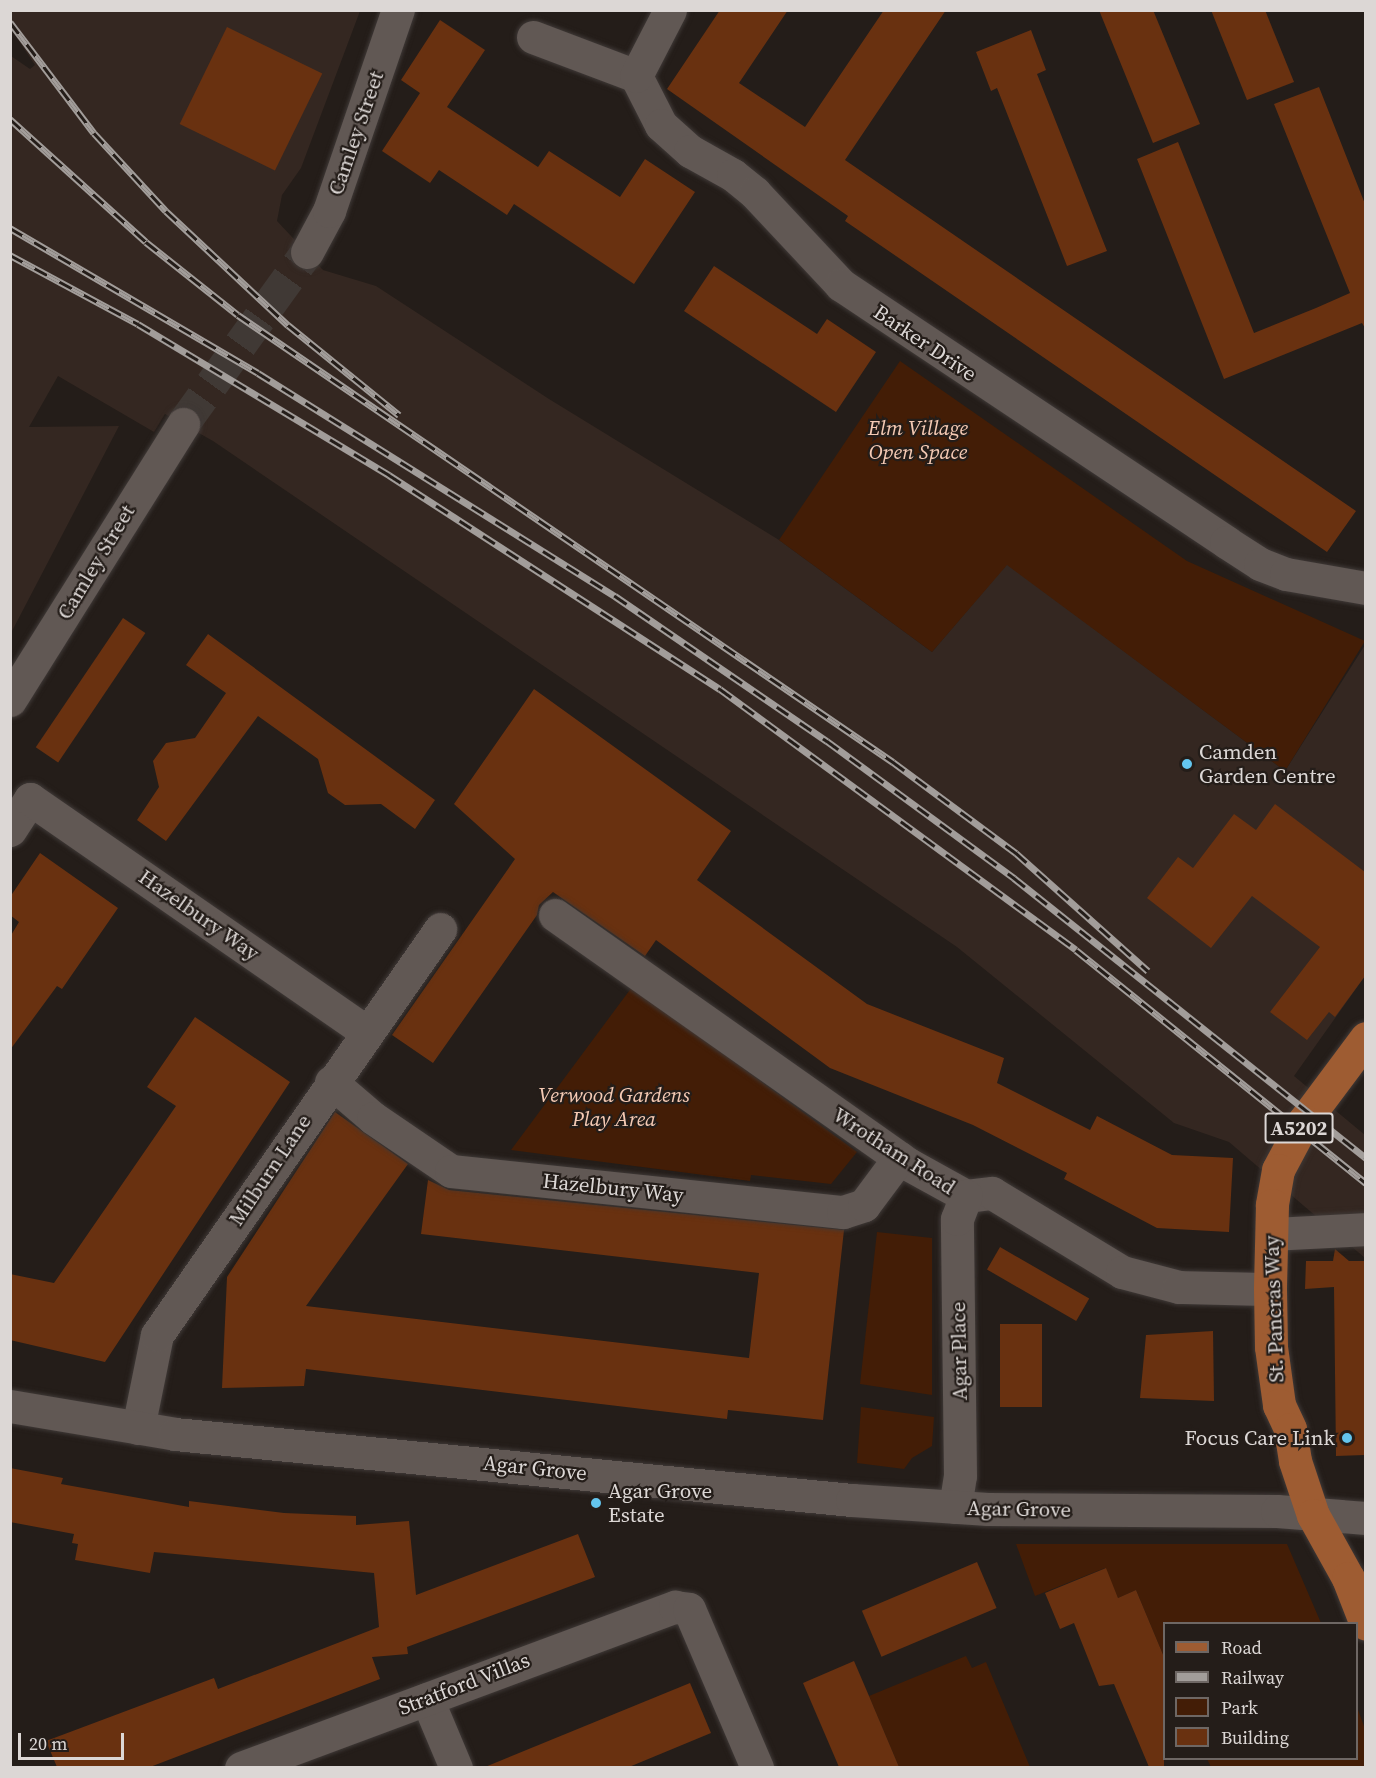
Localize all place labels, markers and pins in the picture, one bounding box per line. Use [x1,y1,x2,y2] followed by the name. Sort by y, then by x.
[1199,739,1336,789] place label: Camden Garden Centre
[1180,757,1194,771] marker: Camden Garden Centre
[1185,1425,1335,1451] place label: Focus Care Link
[1340,1431,1354,1445] marker: Focus Care Link
[608,1478,712,1528] place label: Agar Grove Estate
[589,1496,603,1510] marker: Agar Grove Estate

